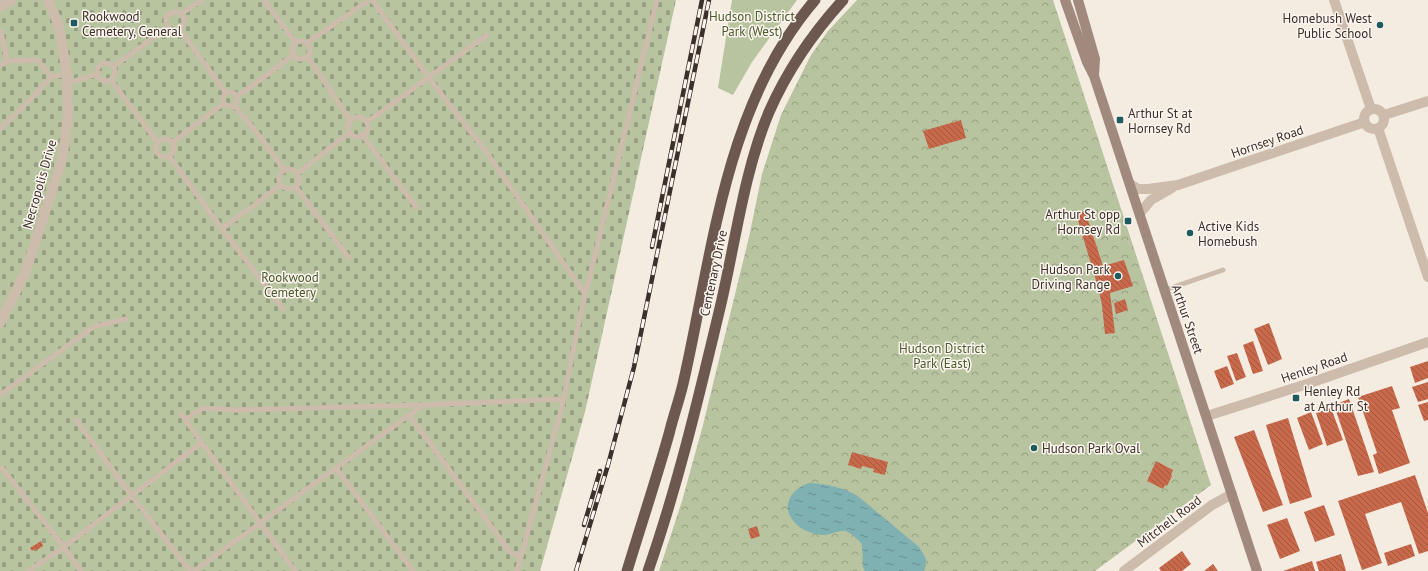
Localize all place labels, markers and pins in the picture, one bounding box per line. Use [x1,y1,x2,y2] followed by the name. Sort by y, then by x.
[82,8,182,40] place label: Rookwood Cemetery, General
[1283,10,1373,42] place label: Homebush West Public School
[69,18,79,28] marker: Rookwood Cemetery, General
[1375,20,1385,30] marker: Homebush West Public School
[1128,105,1193,137] place label: Arthur St at Hornsey Rd
[1115,115,1125,125] marker: Arthur St at Hornsey Rd
[1045,206,1120,238] place label: Arthur St opp Hornsey Rd
[1123,216,1133,226] marker: Arthur St opp Hornsey Rd
[1198,218,1259,250] place label: Active Kids Homebush
[1185,228,1195,238] marker: Active Kids Homebush
[1032,261,1111,293] place label: Hudson Park Driving Range
[1113,271,1123,281] marker: Hudson Park Driving Range
[1304,383,1369,415] place label: Henley Rd at Arthur St
[1291,393,1301,403] marker: Henley Rd at Arthur St
[1042,440,1140,457] place label: Hudson Park Oval
[1029,443,1039,453] marker: Hudson Park Oval

